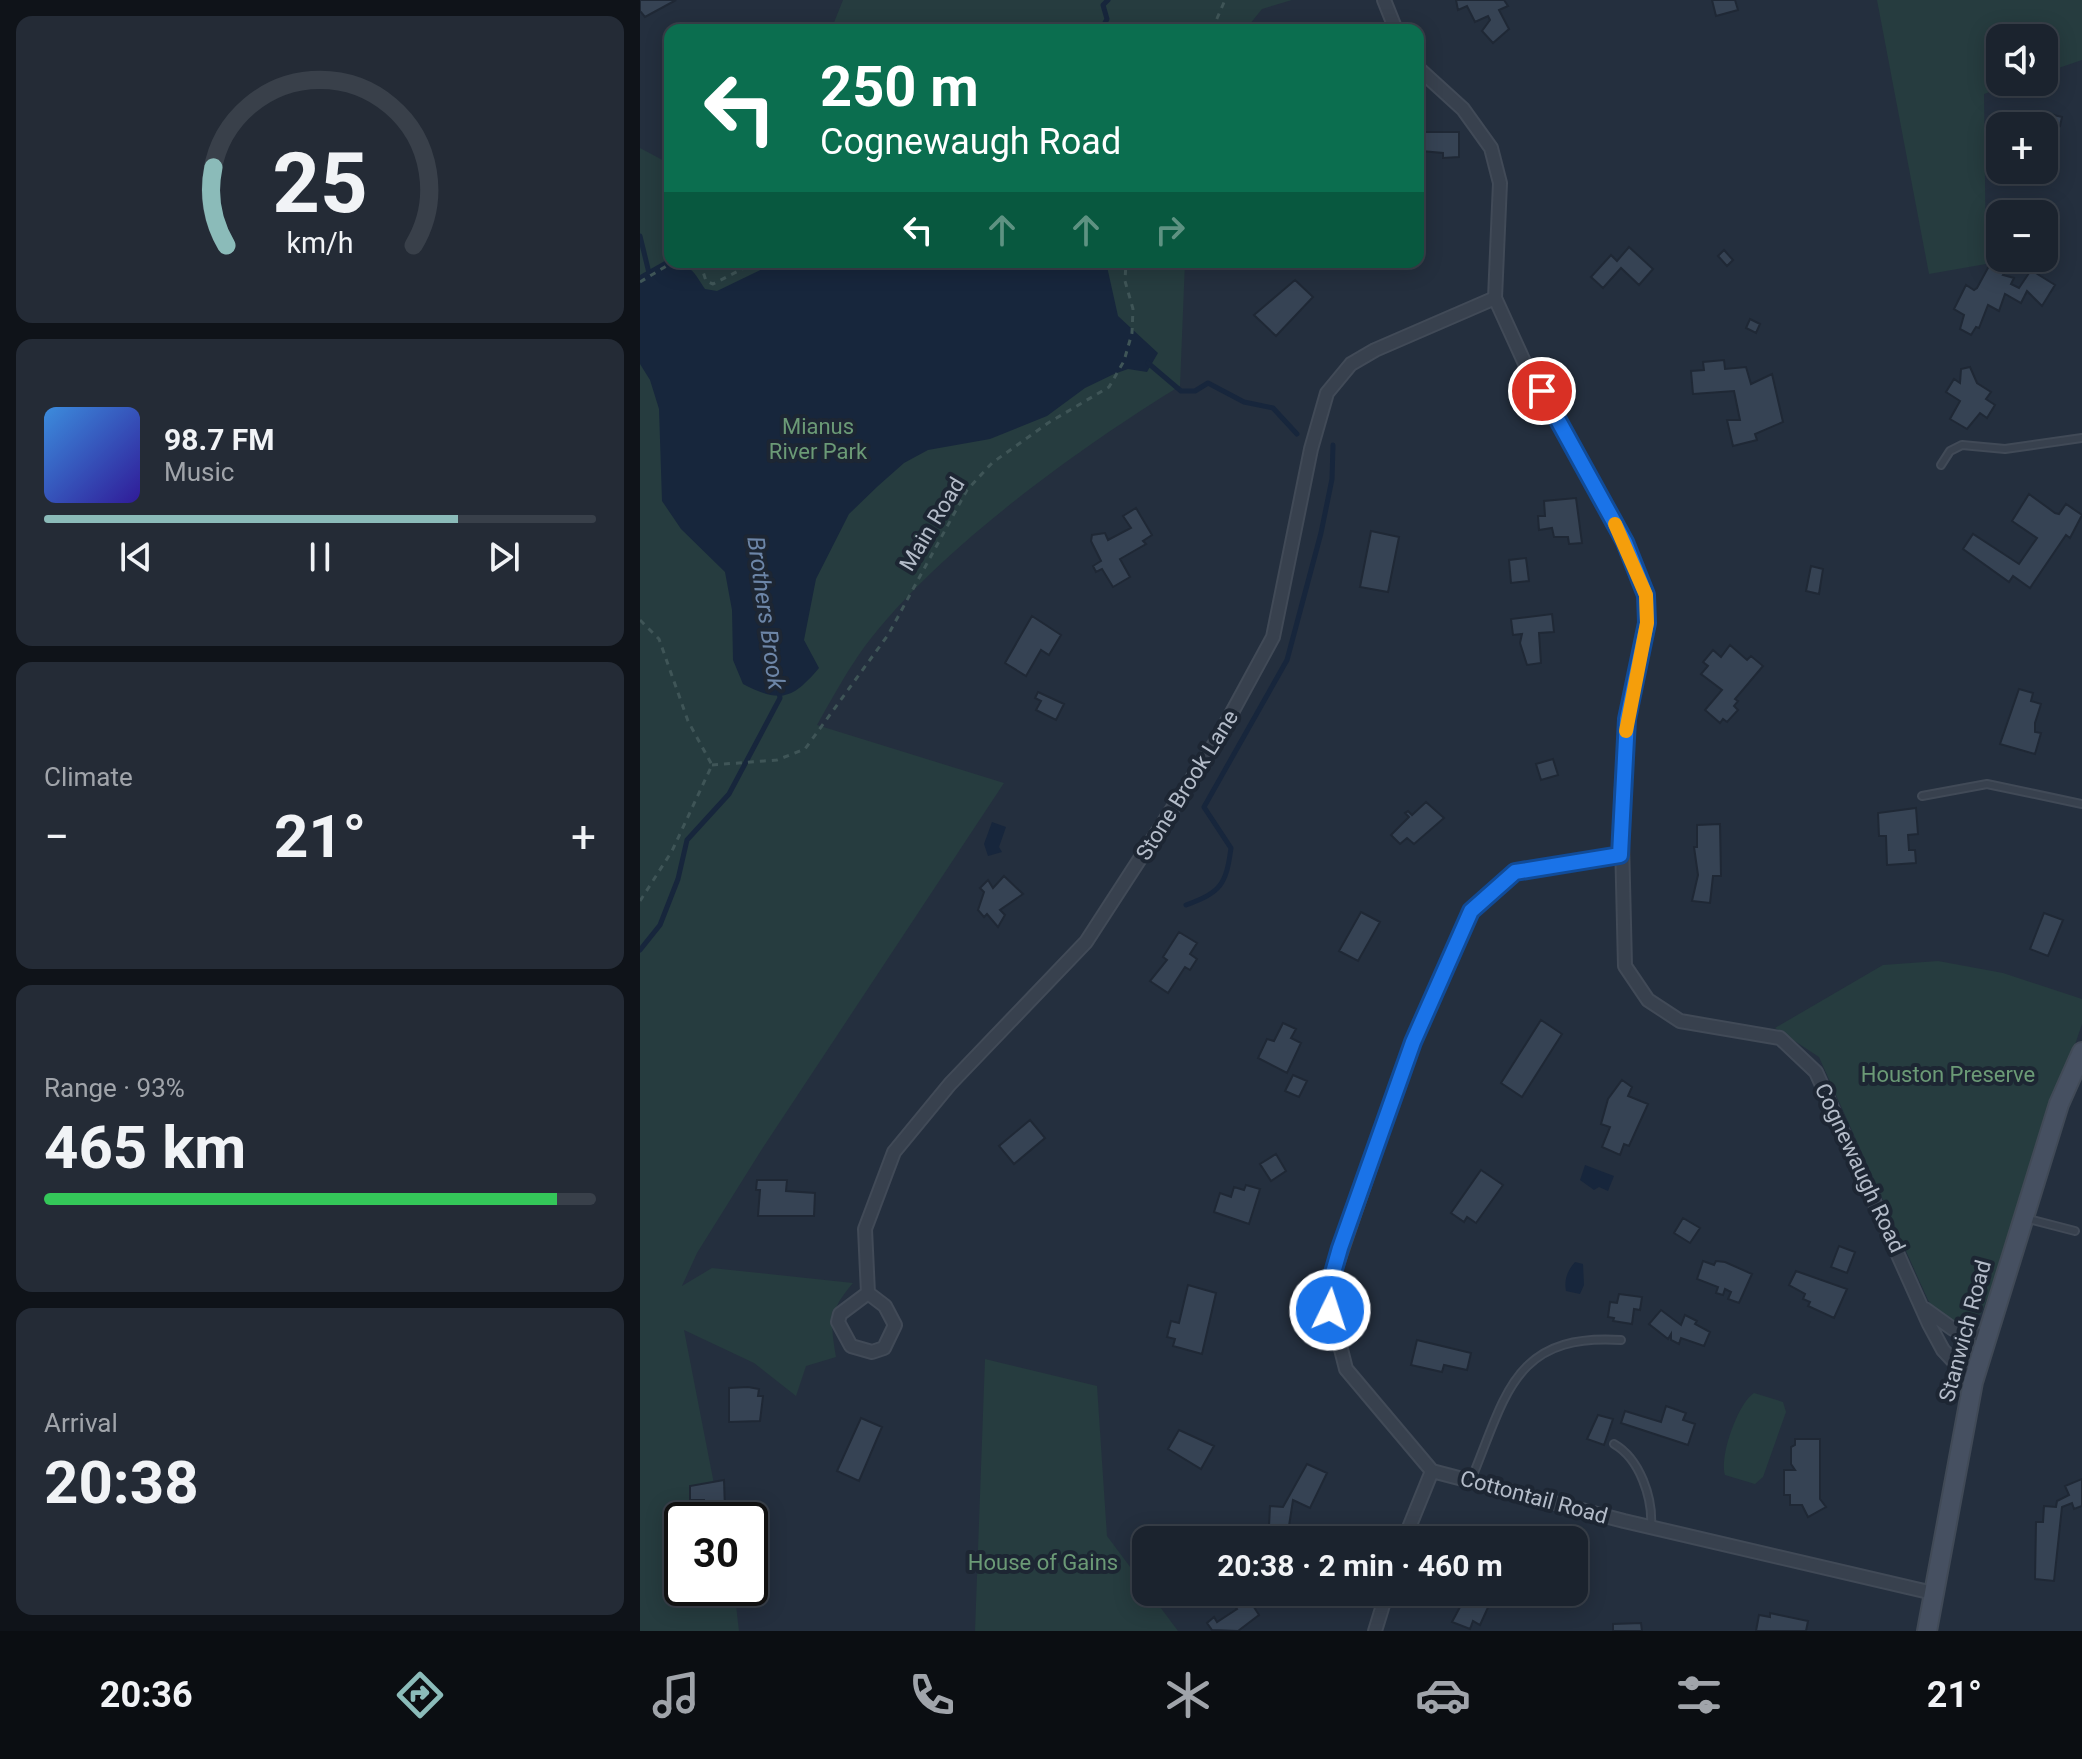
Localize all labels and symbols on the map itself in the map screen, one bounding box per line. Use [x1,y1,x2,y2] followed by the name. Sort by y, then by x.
[1508,357,1576,425] pin
[769,414,868,464] park label: Mianus River Park
[894,473,970,575] street label: Main Road
[741,535,791,693] water label: Brothers Brook
[1131,705,1243,865] street label: Stone Brook Lane
[1861,1062,2035,1087] park label: Houston Preserve
[1810,1079,1910,1257] street label: Cognewaugh Road
[1934,1257,1996,1405] street label: Stanwich Road
[1288,1268,1372,1352] position arrow
[1458,1465,1610,1529] street label: Cottontail Road
[664,1502,768,1606] speed limit sign: 30
[968,1550,1118,1575] park label: House of Gains

